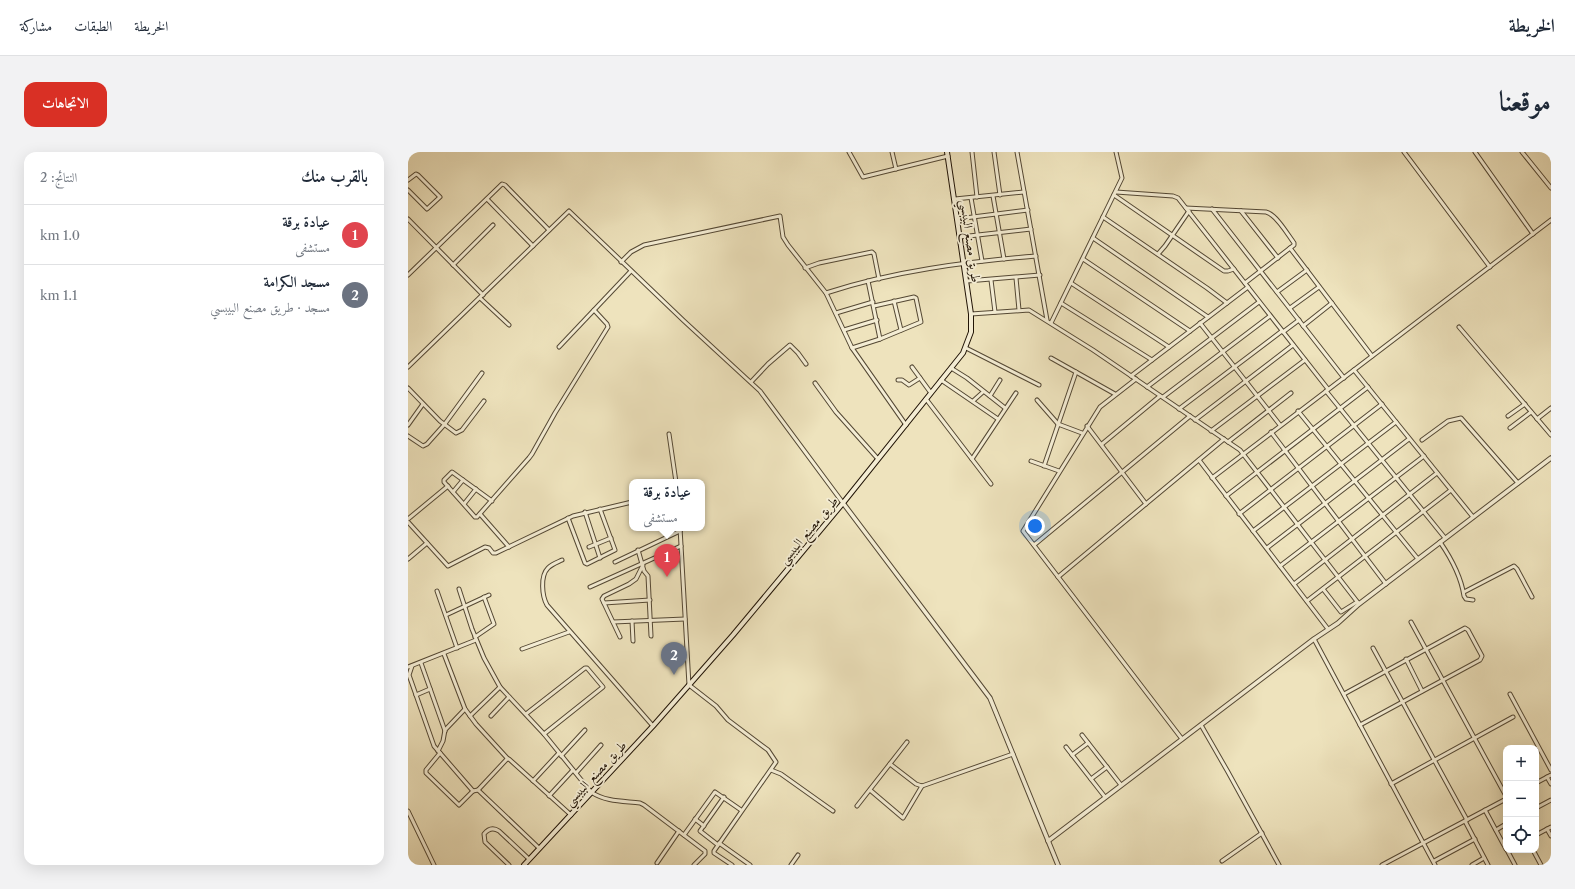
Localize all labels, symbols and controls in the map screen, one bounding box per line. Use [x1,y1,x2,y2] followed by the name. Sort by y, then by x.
[1509,14,1555,37] text: الخريطة
[20,17,52,35] text: مشاركة
[74,17,112,35] text: الطبقات
[134,17,168,35] text: الخريطة
[24,82,107,127] button: الاتجاهات
[1499,84,1551,118] text: موقعنا
[301,166,368,186] text: بالقرب منك
[40,169,77,185] text: النتائج: 2
[952,198,985,284] street label: طريق مصنع البيبسي
[282,212,330,231] text: عيادة برقة
[40,227,80,243] text: 1.0 km
[352,227,358,243] text: 1
[295,239,330,255] text: مستشفى
[263,272,330,291] text: مسجد الكرامة
[40,287,77,303] text: 1.1 km
[351,287,359,303] text: 2
[210,299,330,315] text: مسجد · طريق مصنع البيبسي
[629,479,705,531] popup
[643,482,691,501] text: عيادة برقة
[775,493,845,570] street label: طريق مصنع البيبسي
[643,509,678,525] text: مستشفى
[1025,516,1045,536] your location
[654,544,680,577] pin: 1
[661,642,687,675] pin: 2
[561,737,633,813] street label: طريق مصنع البيبسي
[1503,745,1539,853] map controls
[1503,745,1539,781] button: +
[1503,781,1539,817] button: −
[1503,817,1539,853] button: locate

